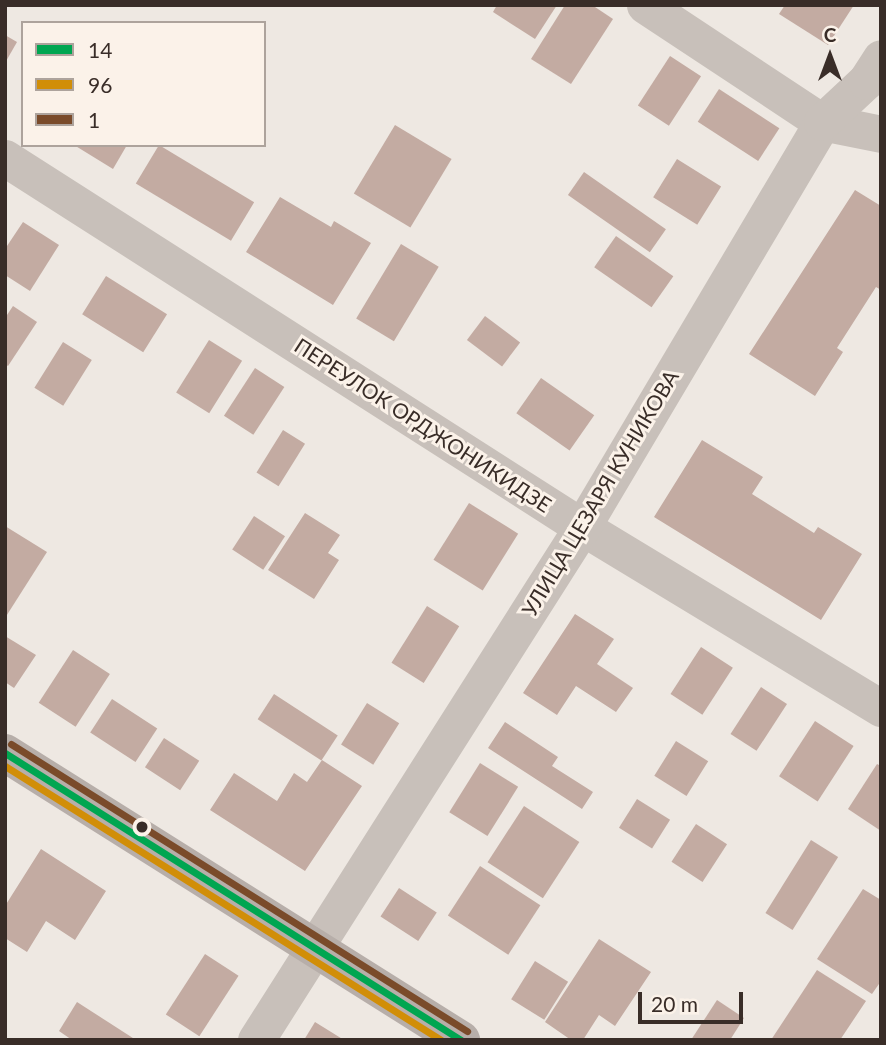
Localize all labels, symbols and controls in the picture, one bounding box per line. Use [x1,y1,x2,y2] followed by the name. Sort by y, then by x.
[21,21,266,147] legend
[795,21,865,91] north arrow
[824,23,836,46] text: С
[88,37,112,62] text: 14
[88,72,112,97] text: 96
[88,107,100,132] text: 1
[290,332,556,518] street label: ПЕРЕУЛОК ОРДЖОНИКИДЗЕ
[516,365,684,621] street label: УЛИЦА ЦЕЗАРЯ КУНИКОВА
[135,820,149,834] unlabelled marker
[641,978,746,1022] scale bar
[651,991,698,1016] text: 20 m

